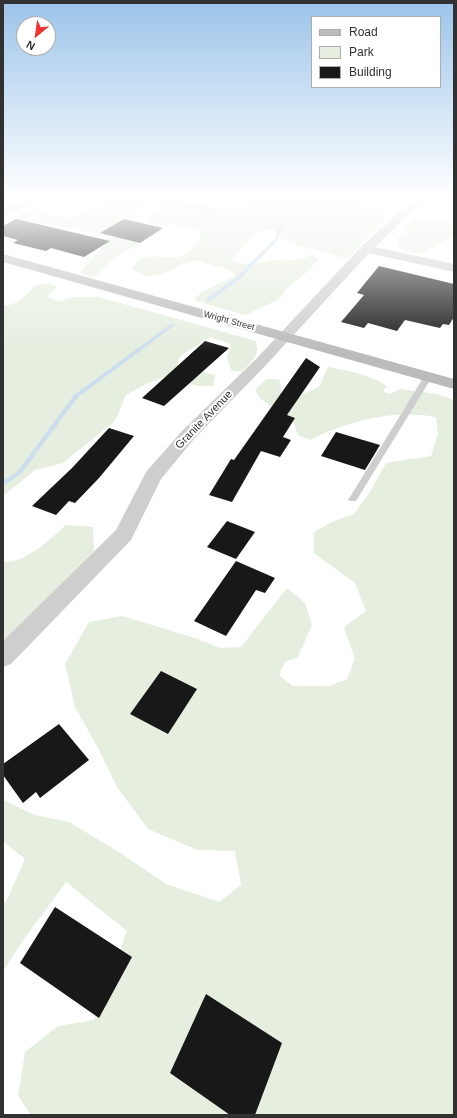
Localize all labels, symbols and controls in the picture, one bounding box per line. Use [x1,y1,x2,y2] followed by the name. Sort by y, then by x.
[16,16,56,56] north arrow
[311,16,441,88] legend
[349,25,378,39] text: Road
[24,38,37,53] text: N
[349,45,374,59] text: Park
[349,65,392,79] text: Building
[202,309,256,333] street label: Wright Street
[173,388,235,452] street label: Granite Avenue

